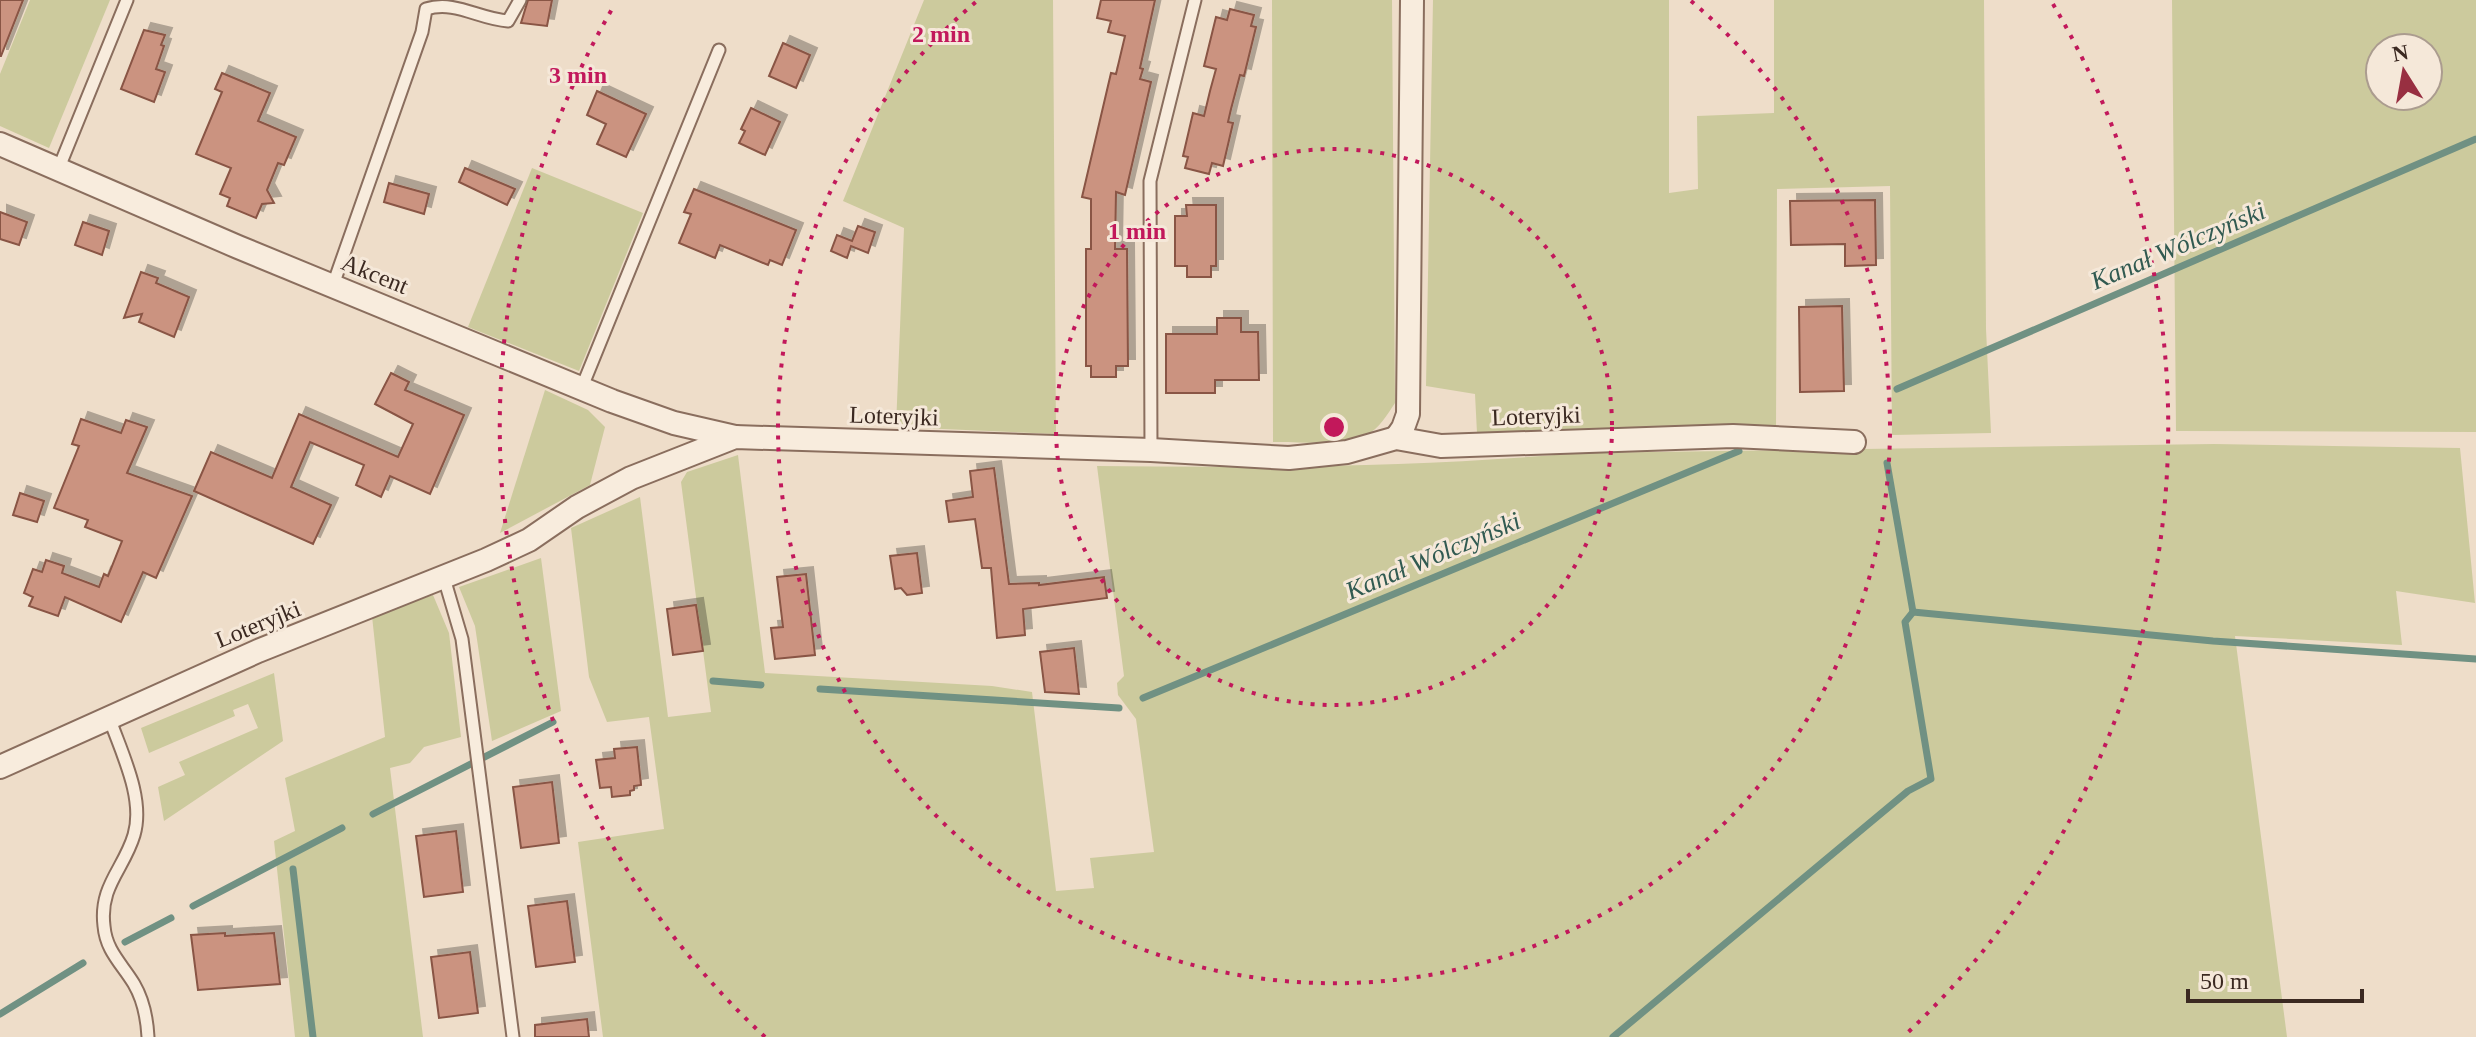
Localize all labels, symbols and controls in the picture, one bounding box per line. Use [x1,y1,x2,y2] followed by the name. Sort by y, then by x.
[912,21,970,47] text: 2 min
[2364,32,2444,112] north arrow
[2390,39,2411,67] text: N
[549,62,607,88] text: 3 min
[2085,196,2270,296] water label: Kanał Wólczyński
[1108,218,1166,244] text: 1 min
[338,249,412,299] street label: Akcent
[849,401,939,431] street label: Loteryjki
[1491,401,1581,431] street label: Loteryjki
[1320,413,1348,441] centre of rings
[1340,506,1525,606] water label: Kanał Wólczyński
[212,595,305,653] street label: Loteryjki
[2188,953,2362,1003] scale bar
[2200,968,2249,994] text: 50 m

